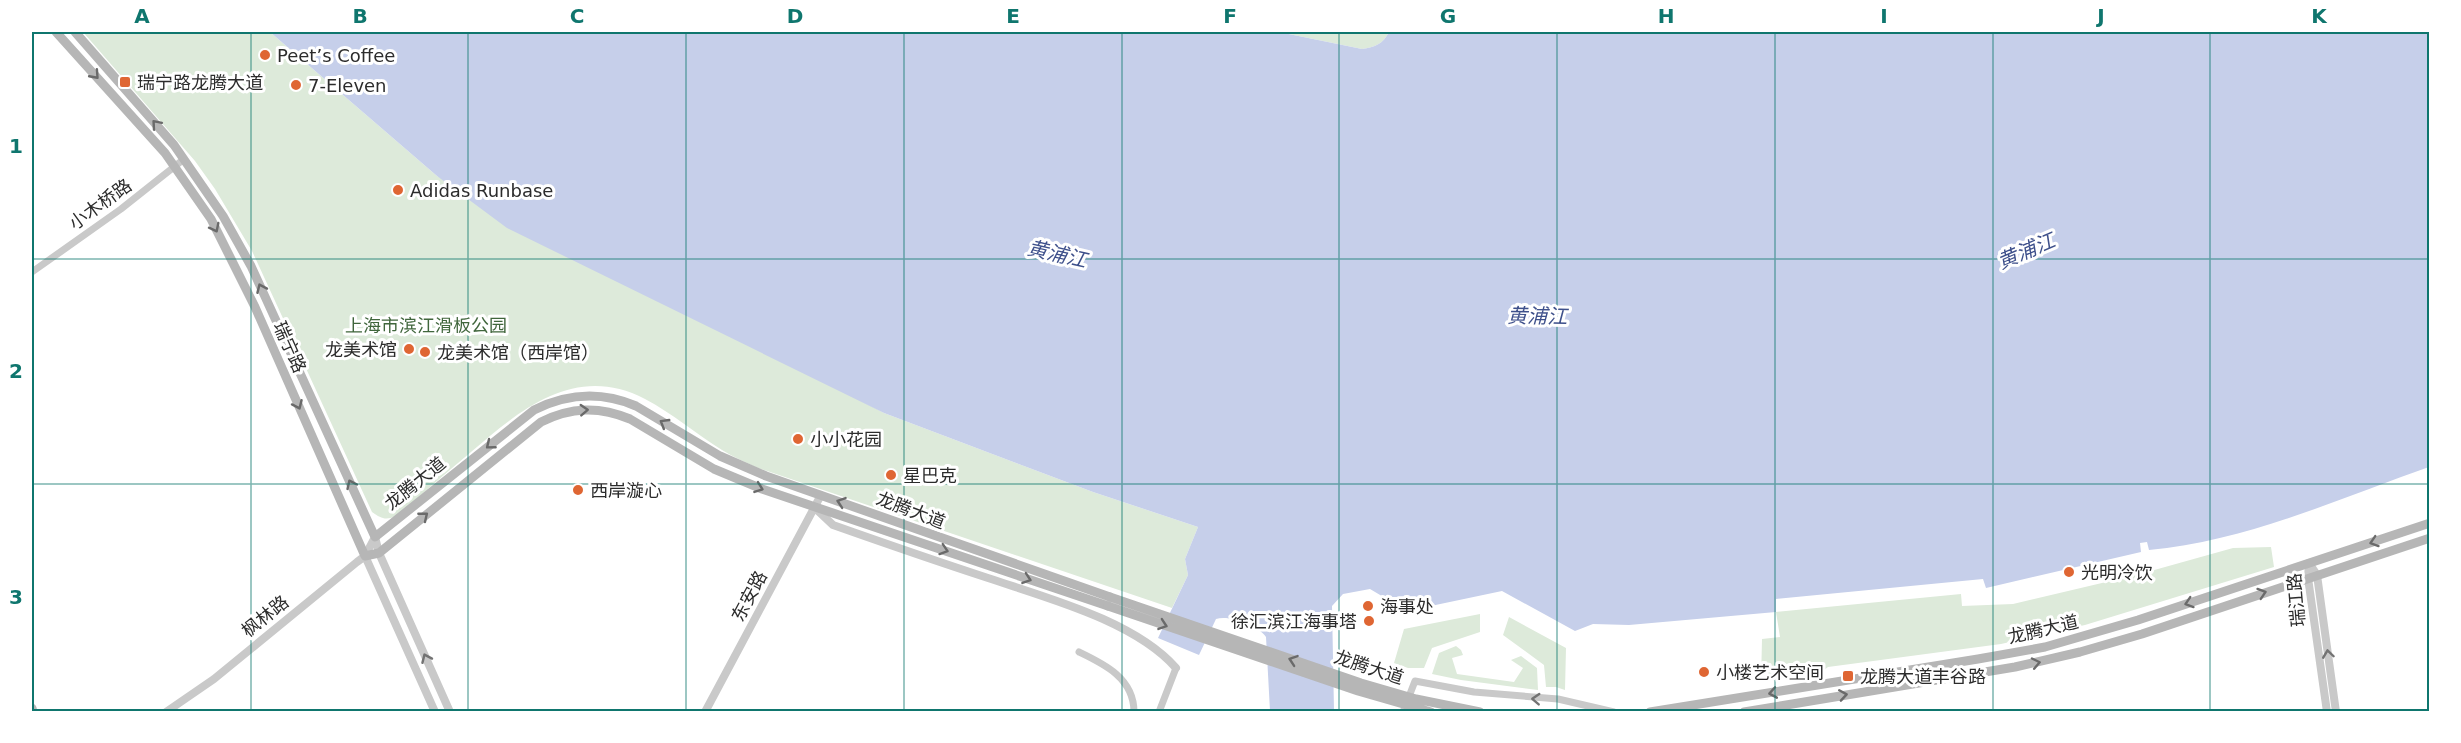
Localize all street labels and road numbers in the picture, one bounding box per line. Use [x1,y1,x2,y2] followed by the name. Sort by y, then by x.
[65,174,135,234] street label: 小木桥路
[269,318,311,376] street label: 瑞宁路
[380,452,450,514] street label: 龙腾大道
[874,487,948,533] street label: 龙腾大道
[727,567,771,625] street label: 东安路
[2283,572,2309,628] street label: 瑞江路
[237,591,293,641] street label: 枫林路
[2006,611,2080,647] street label: 龙腾大道
[1332,646,1406,688] street label: 龙腾大道

